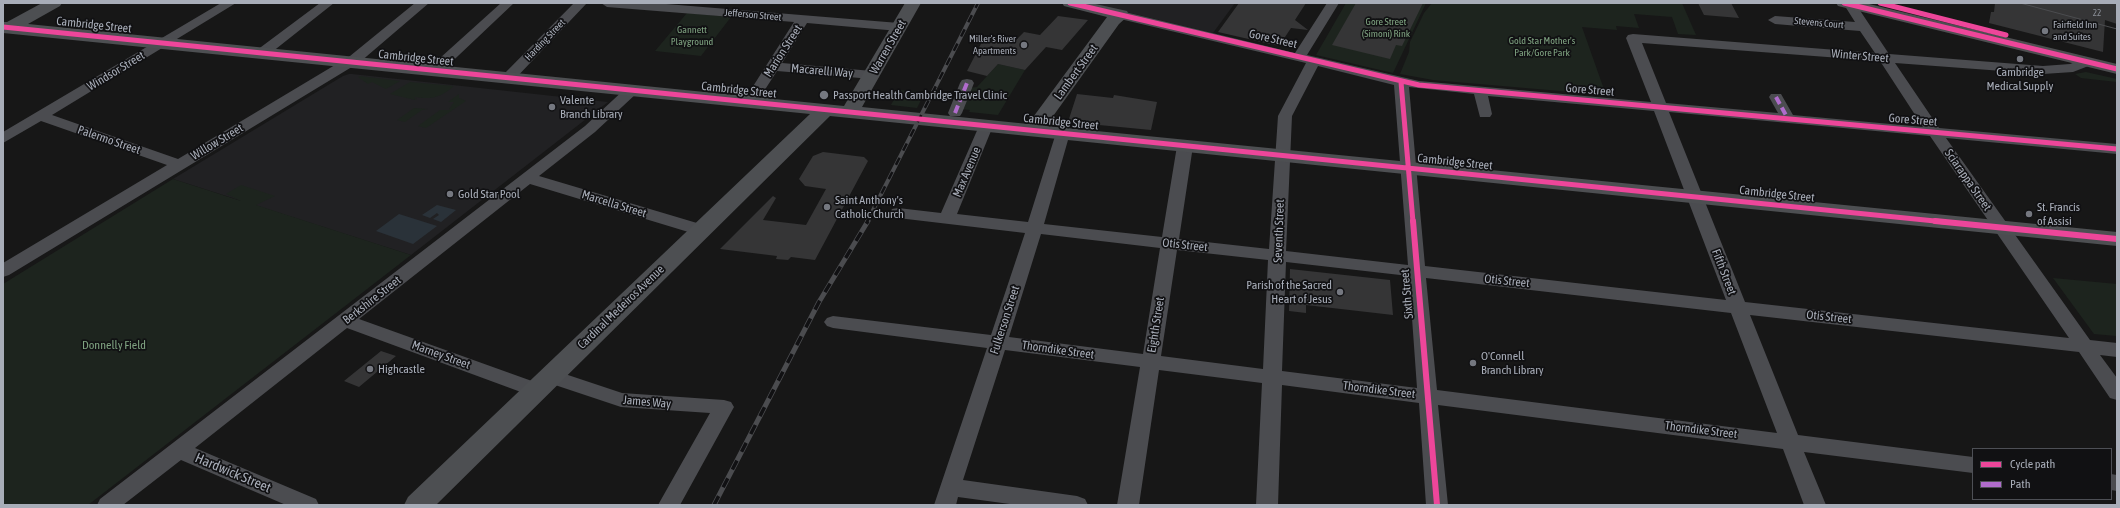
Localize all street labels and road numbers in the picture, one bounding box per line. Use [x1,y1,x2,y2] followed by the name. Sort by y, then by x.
[724,7,782,23] street label: Jefferson Street
[56,14,132,36] street label: Cambridge Street
[1794,15,1844,31] street label: Stevens Court
[522,17,568,63] street label: Harding Street
[867,17,909,77] street label: Warren Street
[761,22,805,80] street label: Marion Street
[1248,26,1298,52] street label: Gore Street
[1051,42,1101,102] street label: Lambert Street
[1831,46,1889,66] street label: Winter Street
[378,47,454,69] street label: Cambridge Street
[85,48,147,94] street label: Windsor Street
[790,61,854,81] street label: Macarelli Way
[701,79,777,101] street label: Cambridge Street
[1565,81,1615,99] street label: Gore Street
[1023,111,1099,133] street label: Cambridge Street
[1888,111,1938,129] street label: Gore Street
[188,121,246,163] street label: Willow Street
[76,123,142,157] street label: Palermo Street
[950,145,984,199] street label: Max Avenue
[1942,147,1994,213] street label: Sciarappa Street
[1417,151,1493,173] street label: Cambridge Street
[1739,183,1815,205] street label: Cambridge Street
[580,187,648,221] street label: Marcella Street
[1271,199,1287,263] street label: Seventh Street
[1162,235,1208,255] street label: Otis Street
[1709,247,1739,297] street label: Fifth Street
[575,262,667,352] street label: Cardinal Medeiros Avenue
[1398,269,1416,319] street label: Sixth Street
[1484,271,1530,291] street label: Otis Street
[340,273,404,327] street label: Berkshire Street
[987,284,1023,356] street label: Fulkerson Street
[1145,296,1167,354] street label: Eighth Street
[1806,307,1852,327] street label: Otis Street
[410,338,472,372] street label: Marney Street
[1021,338,1095,362] street label: Thorndike Street
[1342,378,1416,402] street label: Thorndike Street
[622,393,672,411] street label: James Way
[1664,418,1738,442] street label: Thorndike Street
[192,449,274,497] street label: Hardwick Street

